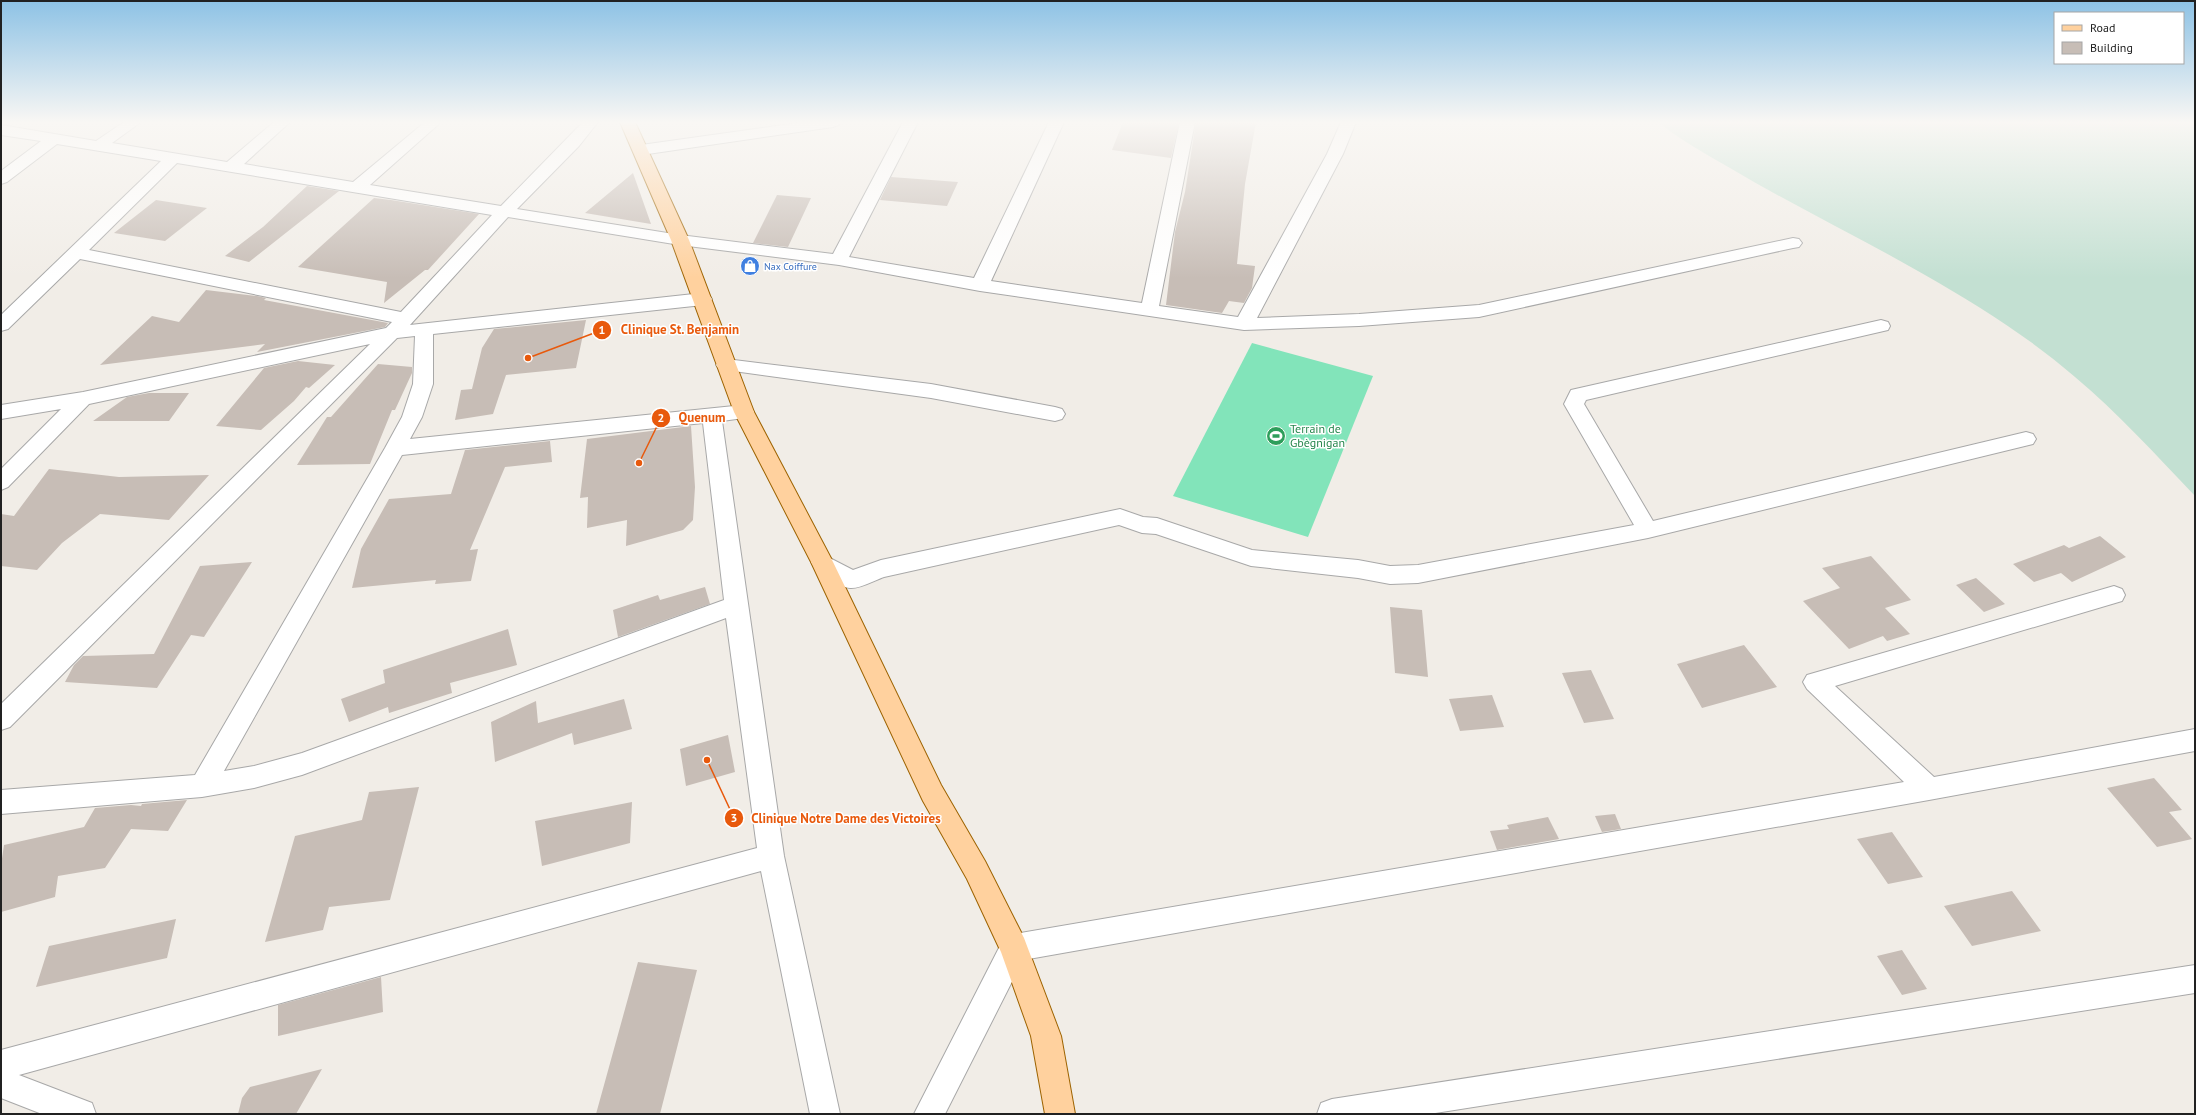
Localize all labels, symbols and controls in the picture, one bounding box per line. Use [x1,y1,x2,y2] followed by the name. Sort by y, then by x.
[2054,12,2184,64] legend
[2090,20,2115,35] text: Road
[2090,40,2133,55] text: Building
[739,255,761,277] shop icon: Nax Coiffure
[764,260,817,273] place label: Nax Coiffure
[592,317,748,342] callout: Clinique St. Benjamin
[621,321,739,338] text: Clinique St. Benjamin
[599,322,605,337] text: 1
[651,405,734,430] callout: Quenum
[679,409,725,426] text: Quenum
[658,410,664,425] text: 2
[1290,421,1345,450] place label: Terrain de Gbègnigan
[1265,425,1287,447] sports icon: Terrain de Gbègnigan
[724,806,949,831] callout: Clinique Notre Dame des Victoires
[731,810,737,825] text: 3
[751,810,941,827] text: Clinique Notre Dame des Victoires

